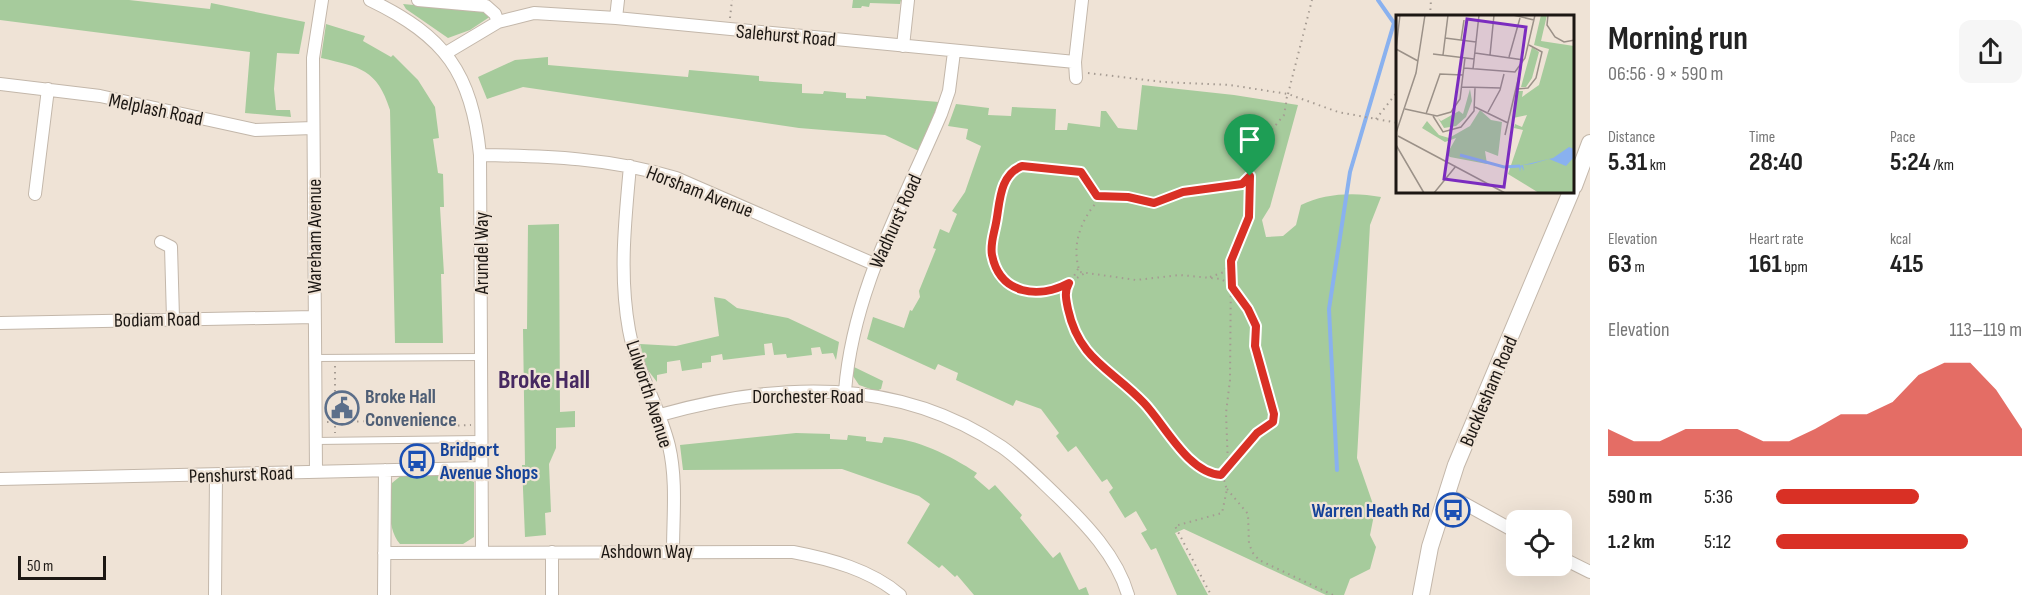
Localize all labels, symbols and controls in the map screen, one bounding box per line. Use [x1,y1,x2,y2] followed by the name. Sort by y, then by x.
[1396,15,1575,194] inset map
[1608,19,1748,59] text: Morning run
[735,20,837,52] street label: Salehurst Road
[1959,20,2022,83] button: share
[1608,62,1723,86] text: 06:56 · 9 × 590 m
[107,88,205,132] street label: Melplash Road
[1224,114,1275,176] pin
[1233,123,1266,156] icon: arrive
[1608,128,1655,147] text: Distance
[1749,128,1775,147] text: Time
[1890,128,1915,147] text: Pace
[1608,147,1647,178] text: 5.31
[1749,147,1803,178] text: 28:40
[1890,147,1931,178] text: 5:24
[1647,156,1666,175] text: km
[1931,156,1954,175] text: /km
[643,161,756,223] street label: Horsham Avenue
[864,171,927,272] street label: Wadhurst Road
[303,179,327,293] street label: Wareham Avenue
[470,211,494,295] street label: Arundel Way
[1608,230,1657,249] text: Elevation
[1749,230,1804,249] text: Heart rate
[1890,230,1911,249] text: kcal
[1608,249,1632,280] text: 63
[1749,249,1782,280] text: 161
[1890,249,1924,280] text: 415
[1632,258,1645,277] text: m
[1782,258,1808,277] text: bpm
[114,307,200,333] street label: Bodiam Road
[1608,318,1670,342] text: Elevation
[1950,318,2022,342] text: 113–119 m
[1455,333,1523,450] street label: Bucklesham Road
[620,338,678,451] street label: Lulworth Avenue
[498,365,590,396] district label: Broke Hall
[365,385,457,432] place label: Broke Hall Convenience
[752,385,864,409] street label: Dorchester Road
[324,390,360,426] public building icon: Broke Hall Convenience
[439,438,538,485] place label: Bridport Avenue Shops
[399,443,435,479] bus stop icon: Bridport Avenue Shops
[188,461,294,489] street label: Penshurst Road
[1608,485,1652,509] text: 590 m
[1704,485,1733,509] text: 5:36
[1435,492,1471,528] bus stop icon: Warren Heath Rd
[1311,499,1430,523] place label: Warren Heath Rd
[1506,510,1572,576] map controls
[1506,510,1572,576] button: locate
[1608,530,1655,554] text: 1.2 km
[1704,530,1731,554] text: 5:12
[600,540,693,564] street label: Ashdown Way
[18,553,106,580] scale bar
[27,557,53,576] text: 50 m

